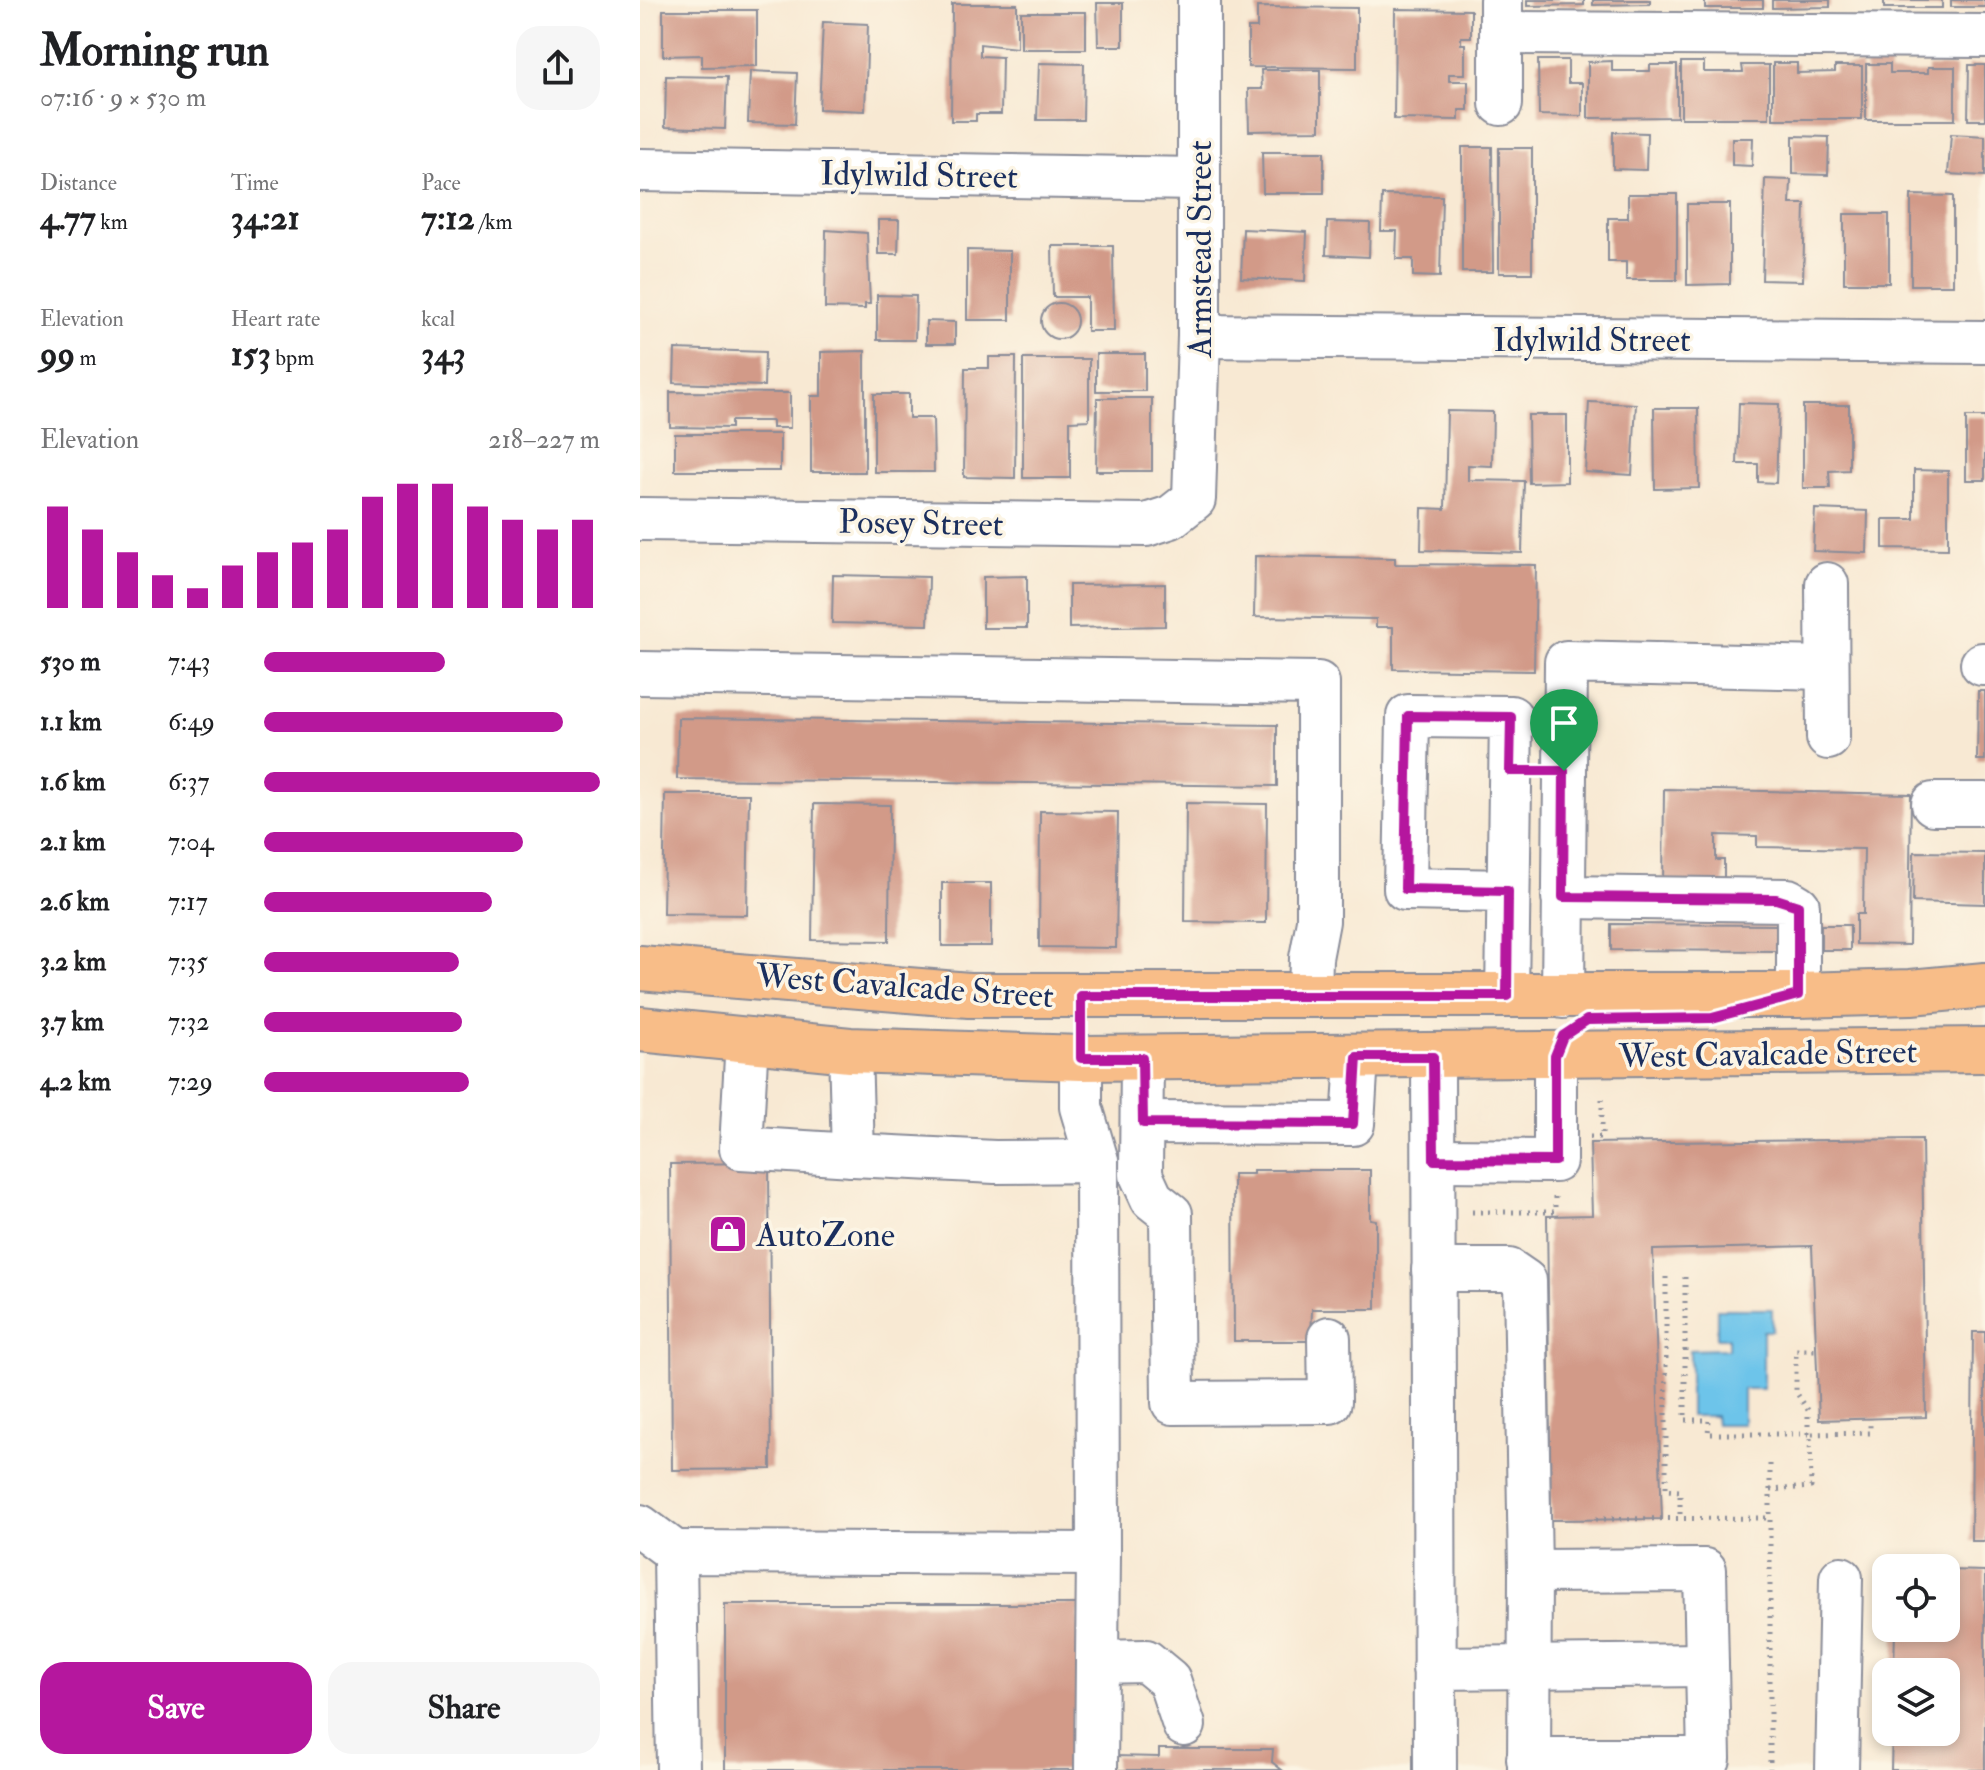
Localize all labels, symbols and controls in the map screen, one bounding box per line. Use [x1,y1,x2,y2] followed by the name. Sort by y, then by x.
[40,24,269,79] text: Morning run
[516,26,600,110] button: share
[40,82,206,114] text: 07:16 · 9 × 530 m
[1179,140,1222,359] street label: Armstead Street
[820,152,1018,199] street label: Idylwild Street
[40,169,117,197] text: Distance
[231,169,279,197] text: Time
[421,169,461,197] text: Pace
[40,197,96,240] text: 4.77
[231,197,300,240] text: 34:21
[421,197,475,240] text: 7:12
[96,208,128,236] text: km
[475,208,513,236] text: /km
[40,305,124,333] text: Elevation
[231,305,320,333] text: Heart rate
[421,305,455,333] text: kcal
[1493,319,1691,362] street label: Idylwild Street
[40,333,75,376] text: 99
[231,333,271,376] text: 153
[421,333,466,376] text: 343
[75,344,97,372] text: m
[271,344,314,372] text: bpm
[40,424,139,456] text: Elevation
[488,424,600,456] text: 218–227 m
[838,501,1004,546] street label: Posey Street
[40,646,100,678] text: 530 m
[168,646,210,678] text: 7:43
[1530,689,1598,771] pin
[1542,701,1586,745] icon: arrive
[40,706,102,738] text: 1.1 km
[168,706,215,738] text: 6:49
[40,766,105,798] text: 1.6 km
[168,766,209,798] text: 6:37
[40,826,106,858] text: 2.1 km
[168,826,214,858] text: 7:04
[40,886,109,918] text: 2.6 km
[168,886,208,918] text: 7:17
[40,946,106,978] text: 3.2 km
[168,946,208,978] text: 7:35
[753,955,1055,1018] street label: West Cavalcade Street
[40,1006,104,1038] text: 3.7 km
[168,1006,210,1038] text: 7:32
[1617,1030,1918,1079] street label: West Cavalcade Street
[40,1066,111,1098] text: 4.2 km
[168,1066,213,1098] text: 7:29
[707,1213,749,1255] shop icon: AutoZone
[755,1214,895,1257] place label: AutoZone
[1872,1554,1960,1746] map controls
[1872,1554,1960,1642] button: locate
[1872,1658,1960,1746] button: layers
[40,1662,312,1754] button: Save
[328,1662,600,1754] button: Share

